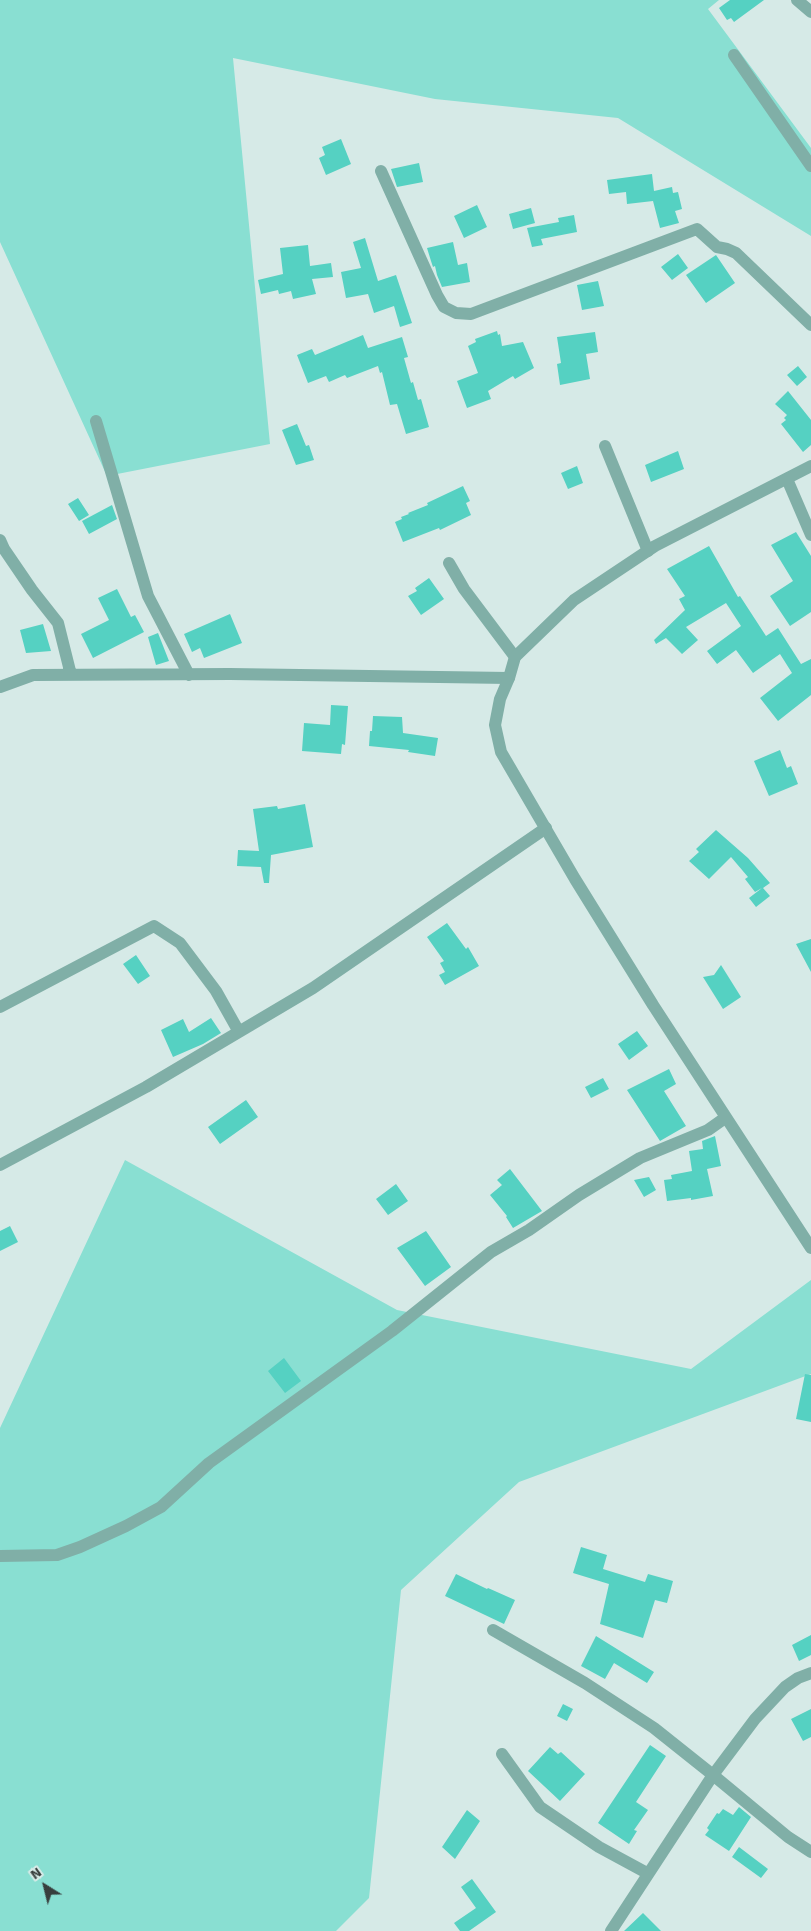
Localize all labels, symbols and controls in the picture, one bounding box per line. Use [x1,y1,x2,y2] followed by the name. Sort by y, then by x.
[20,1861,70,1911] north arrow
[27,1864,45,1883] text: N

